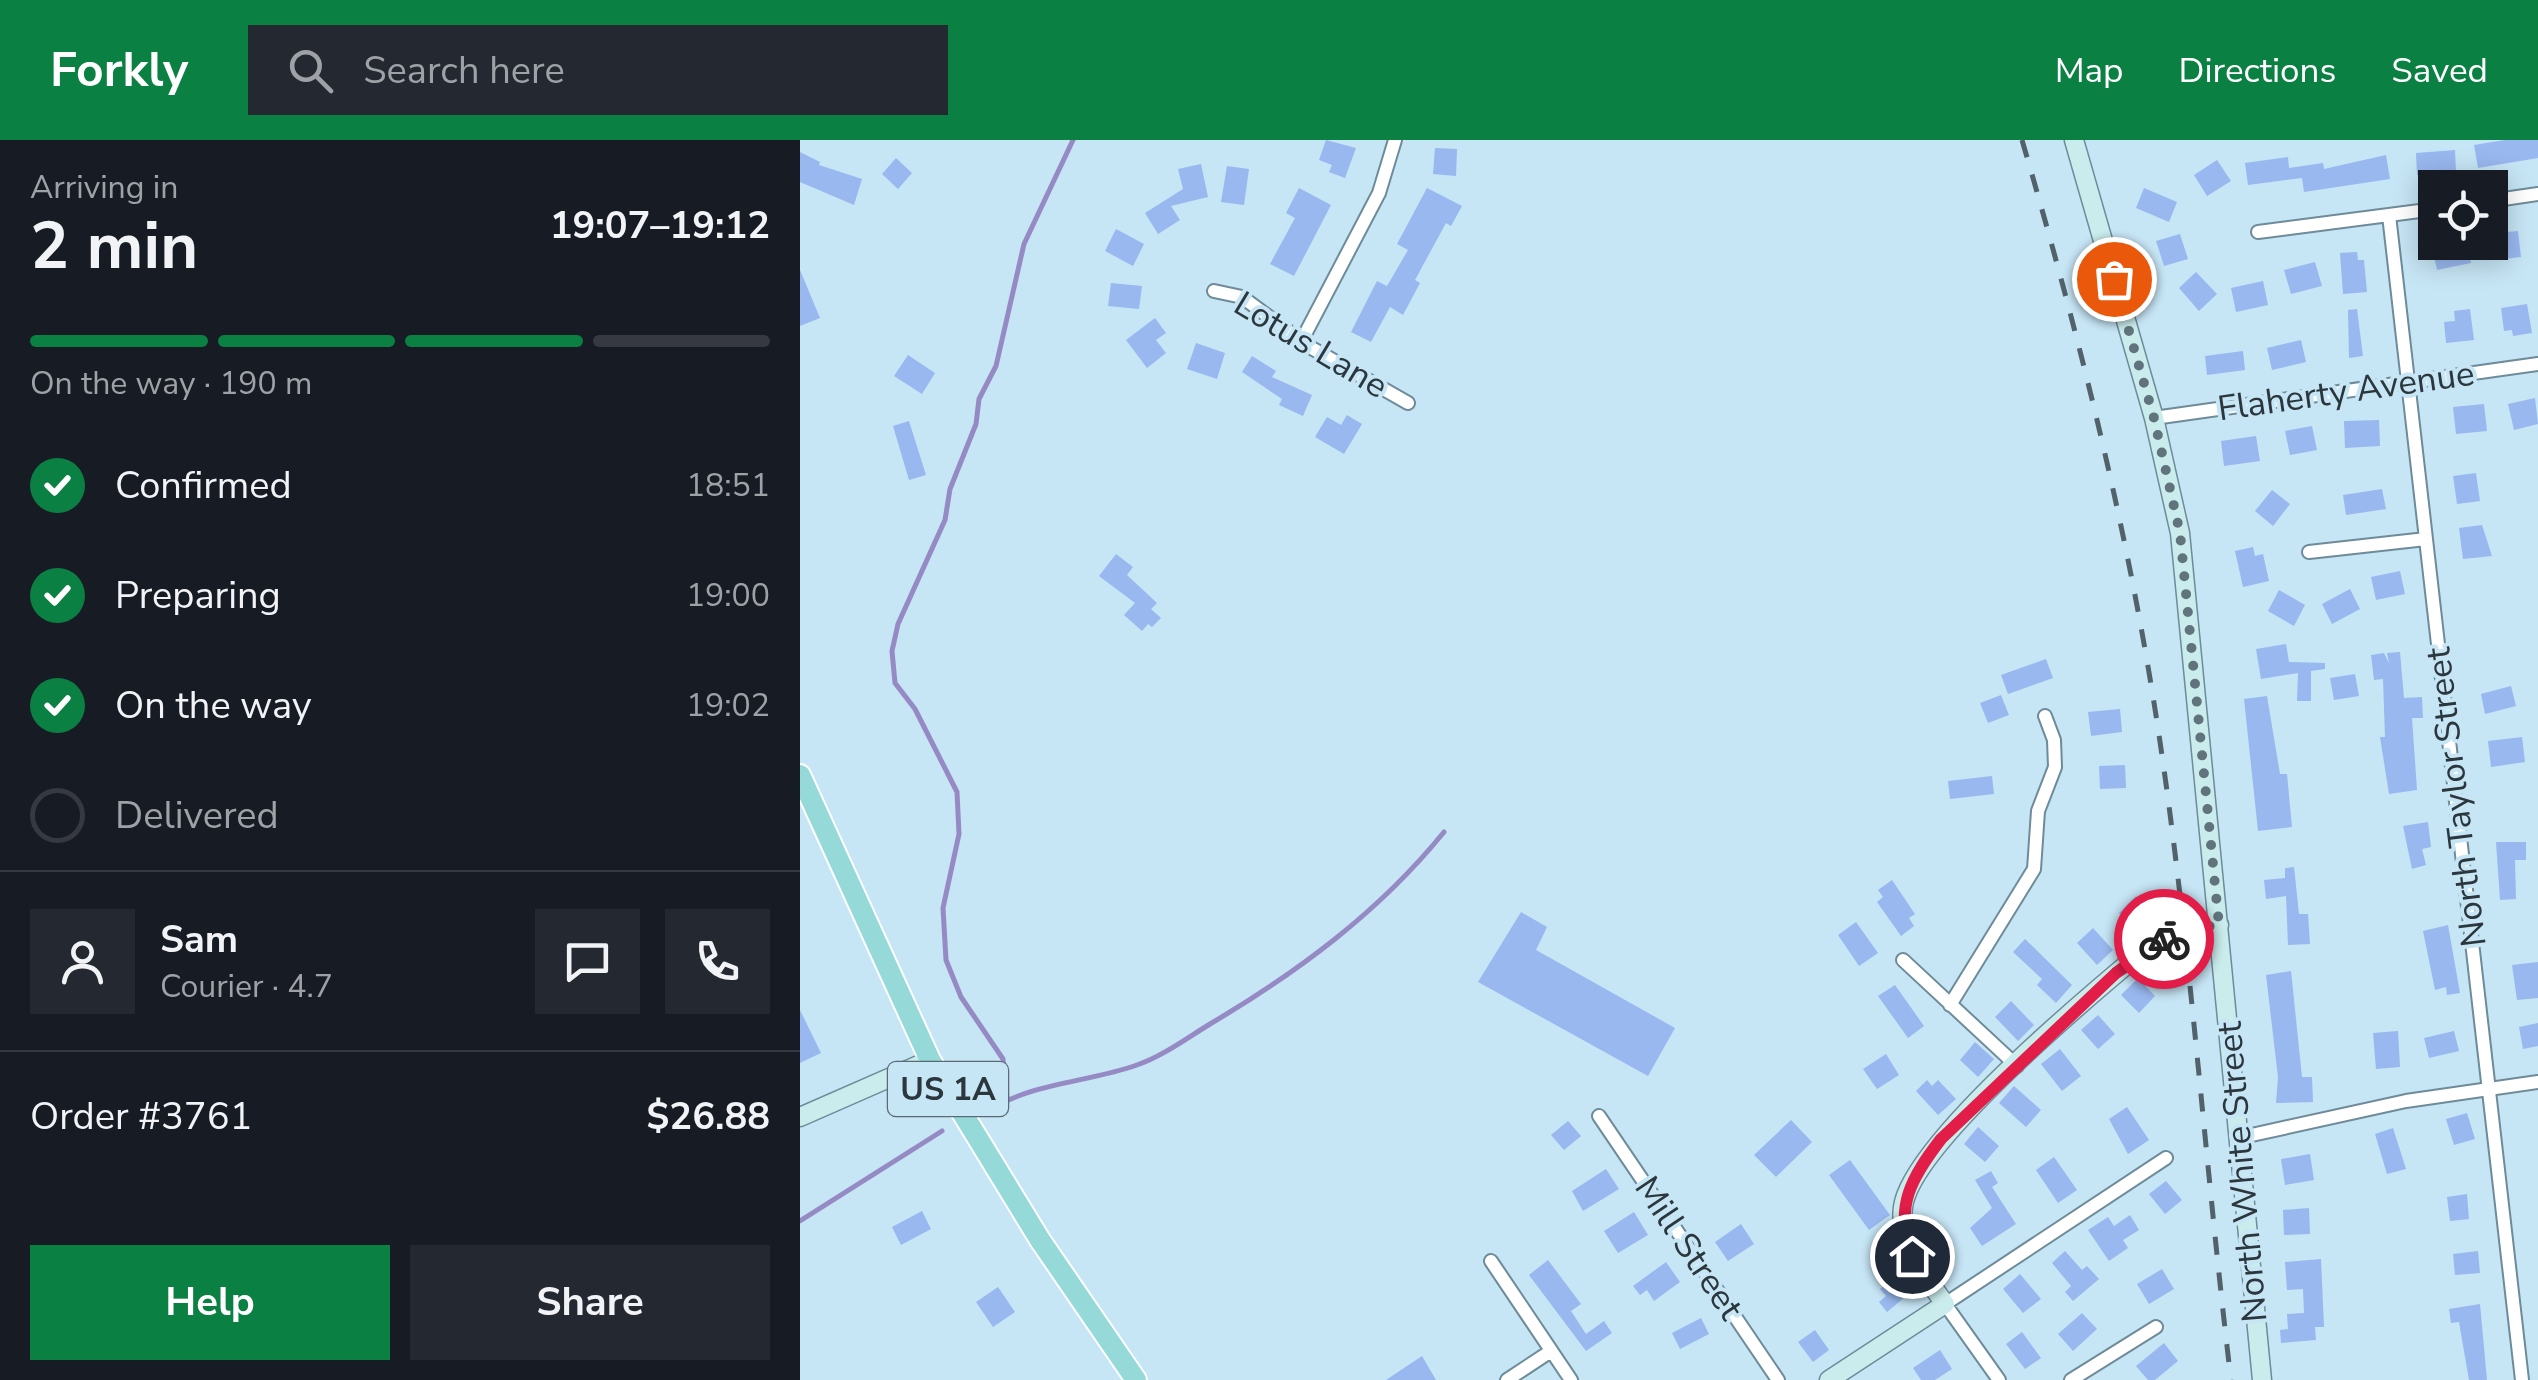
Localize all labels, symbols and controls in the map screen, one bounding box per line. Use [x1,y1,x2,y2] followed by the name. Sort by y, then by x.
[248,25,948,115] search box
[50,37,188,103] text: Forkly
[283,43,338,98] icon: search
[363,45,565,96] text: Search here
[2055,47,2124,94] text: Map
[2179,47,2336,94] text: Directions
[2391,47,2488,94] text: Saved
[30,166,178,209] text: Arriving in
[2418,170,2508,260] map controls
[2418,170,2508,260] button: locate
[550,200,770,251] text: 19:07–19:12
[30,202,198,291] text: 2 min
[2072,237,2157,322] pin
[2087,252,2142,307] icon: bag
[1225,281,1397,409] street label: Lotus Lane
[2215,350,2477,432] street label: Flaherty Avenue
[30,362,312,405] text: On the way · 190 m
[30,458,85,513] icon: check
[115,460,292,511] text: Confirmed
[686,464,770,507] text: 18:51
[30,568,85,623] icon: check
[115,570,281,621] text: Preparing
[686,574,770,617] text: 19:00
[2414,644,2498,949] street label: North Taylor Street
[30,678,85,733] icon: check
[115,680,311,731] text: On the way
[686,684,770,727] text: 19:02
[115,790,279,841] text: Delivered
[2114,889,2214,989] courier
[30,909,135,1014] button: person
[535,909,640,1014] button: chat
[665,909,770,1014] button: phone
[2137,912,2192,967] icon: bike
[160,914,238,965] text: Sam
[160,965,333,1008] text: Courier · 4.7
[2205,1019,2279,1324] street label: North White Street
[888,1062,1008,1116] road number: US 1A
[30,1091,252,1142] text: Order #3761
[647,1091,770,1142] text: $26.88
[1624,1167,1755,1329] street label: Mill Street
[1870,1214,1955,1299] pin
[1885,1229,1940,1284] icon: home
[30,1245,390,1360] button: Help
[410,1245,770,1360] button: Share

